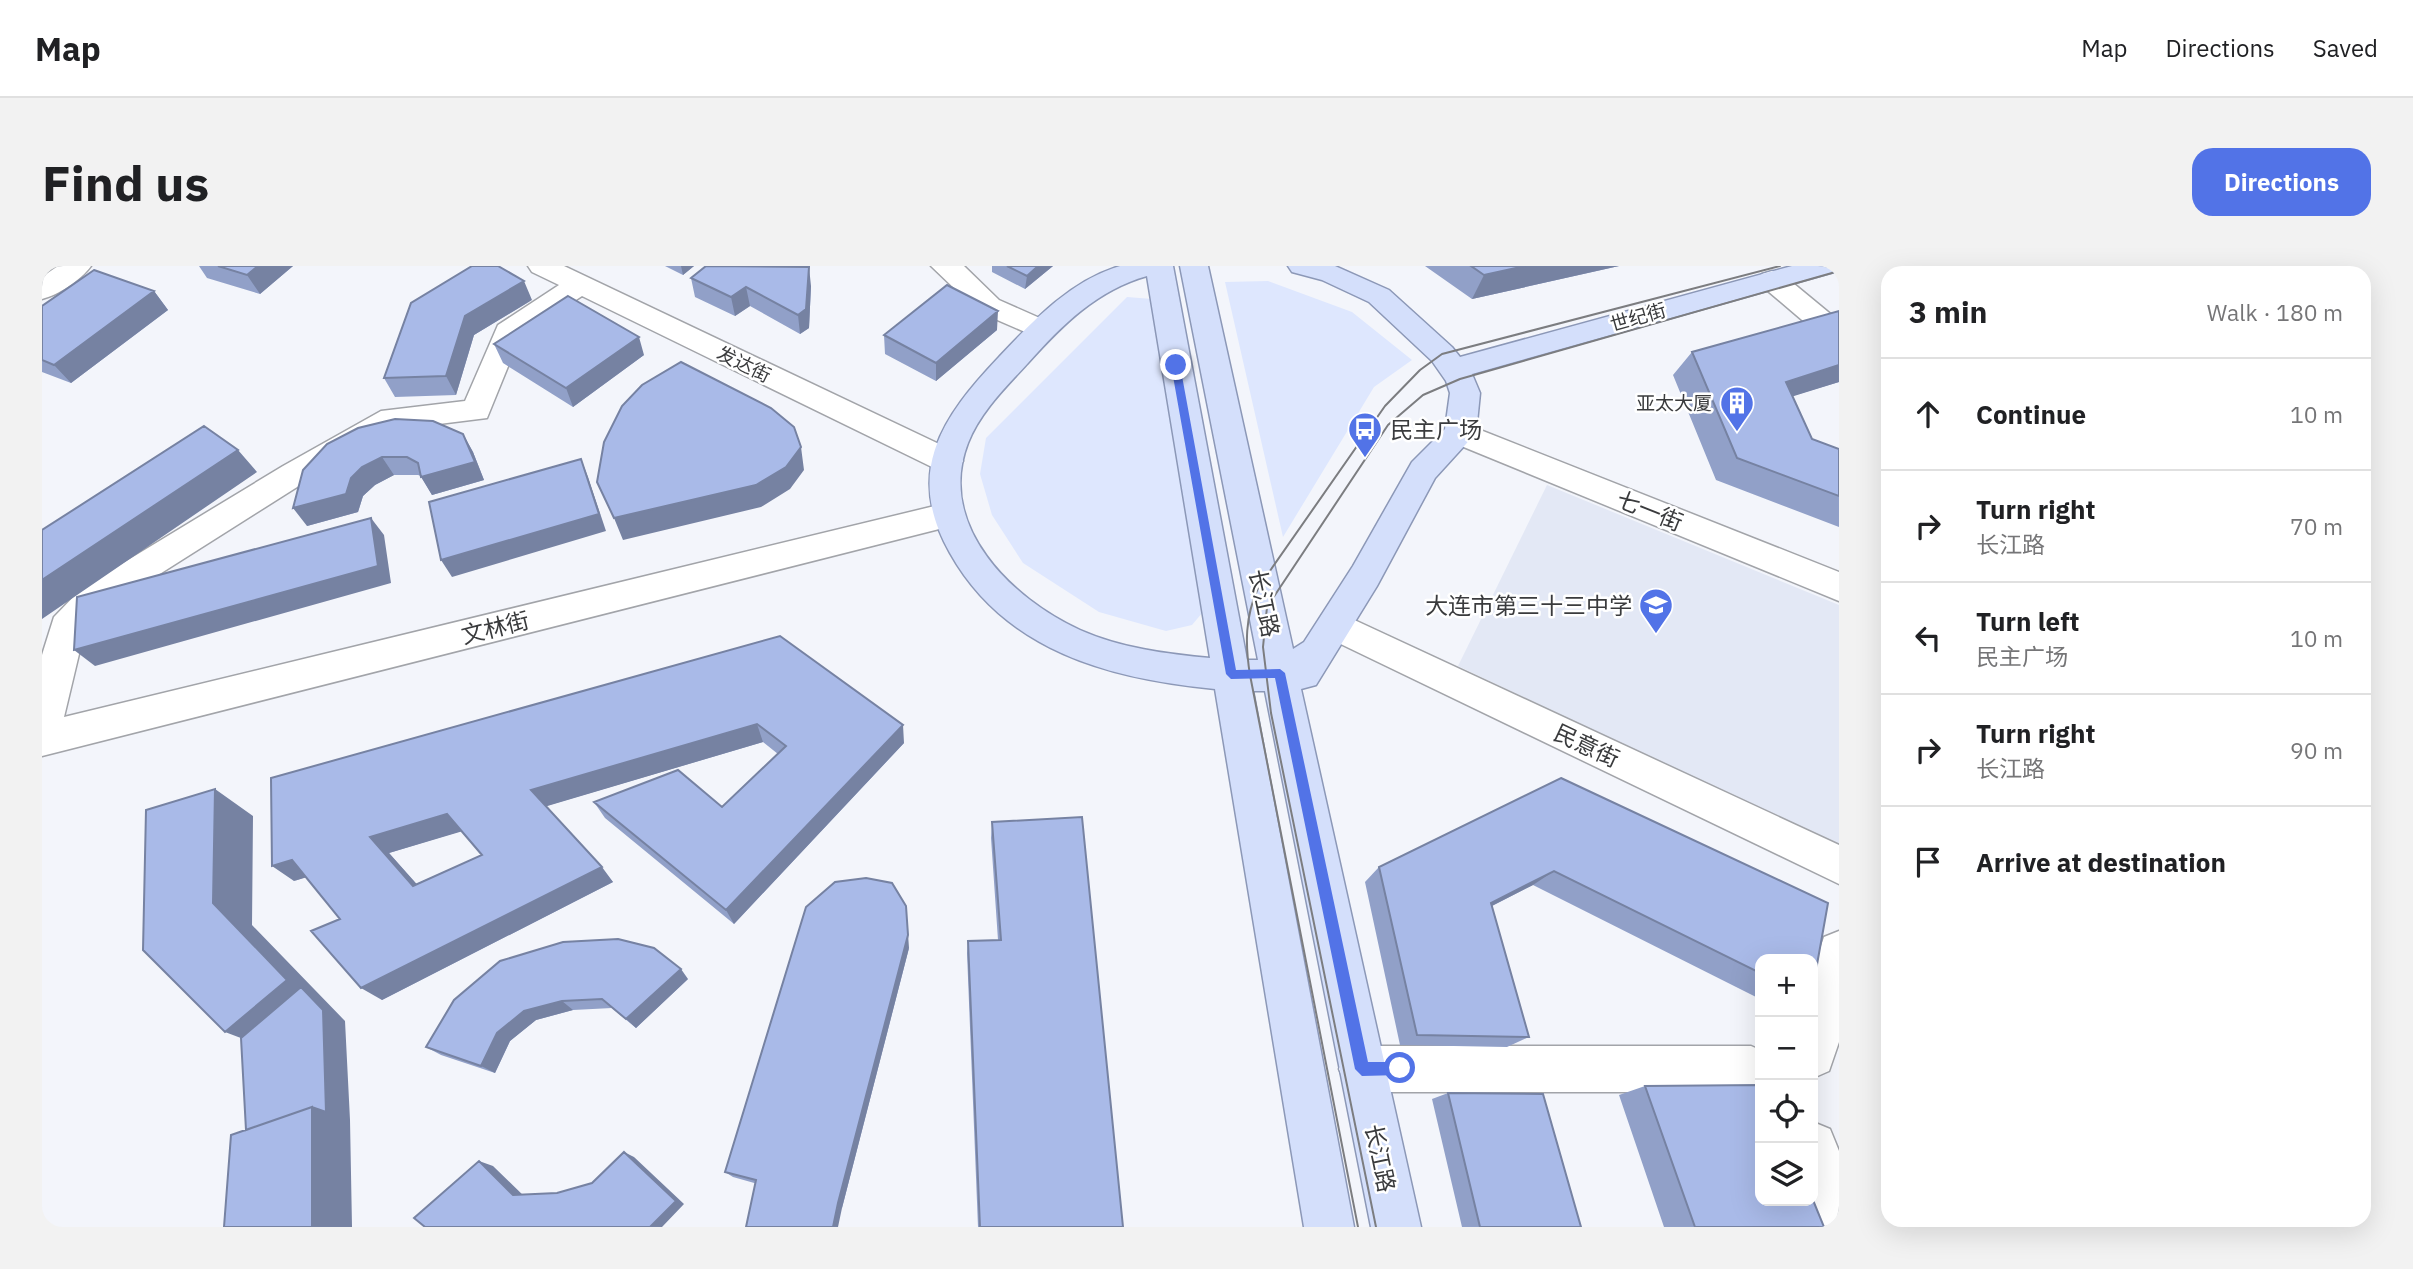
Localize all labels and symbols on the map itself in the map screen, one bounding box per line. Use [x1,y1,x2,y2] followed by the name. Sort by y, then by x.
[1607,298,1669,336] street label: 世纪街
[713,341,775,387] street label: 发达街
[1160,349,1191,380] route end
[1718,384,1756,433] building icon: 亚太大厦
[1636,391,1712,415] place label: 亚太大厦
[1346,410,1384,459] bus stop icon: 民主广场
[1390,414,1482,444] place label: 民主广场
[1612,483,1688,537] street label: 七一街
[1243,566,1287,640] street label: 长江路
[1637,586,1675,635] school or university icon: 大连市第三十三中学
[1425,590,1632,620] place label: 大连市第三十三中学
[458,604,532,650] street label: 文林街
[1549,717,1625,773] street label: 民意街
[1384,1052,1415,1083] route start
[1359,1121,1403,1195] street label: 长江路

